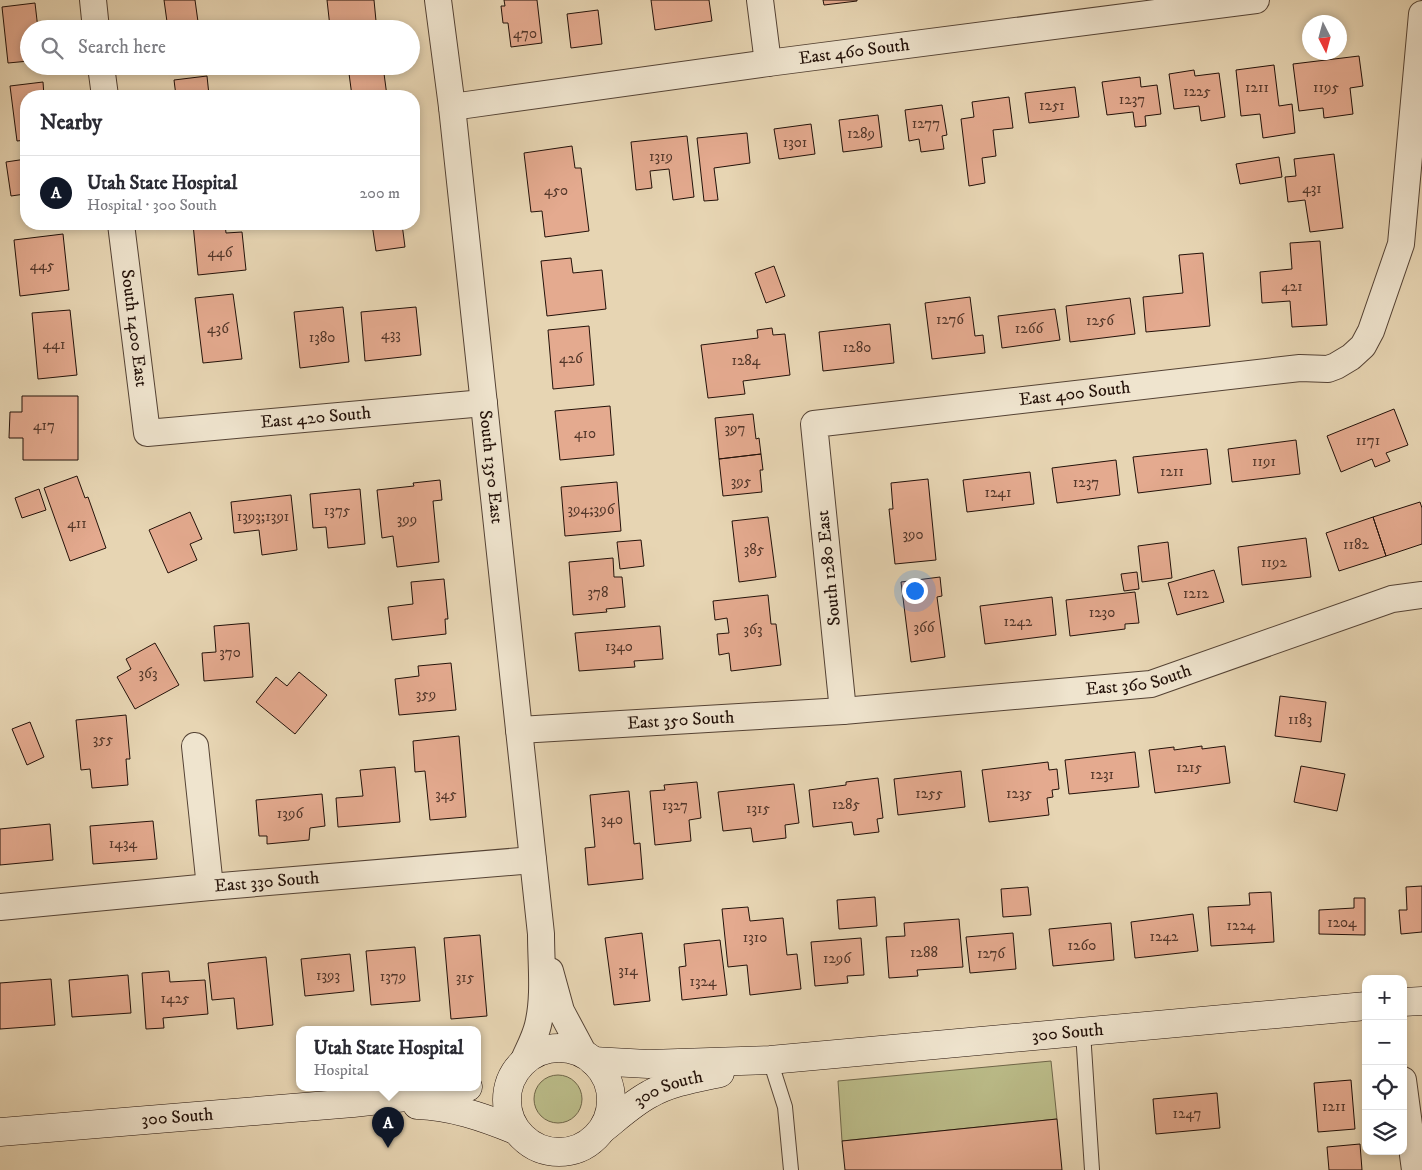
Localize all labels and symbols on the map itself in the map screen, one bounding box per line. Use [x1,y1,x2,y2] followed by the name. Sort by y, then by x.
[1302,15,1347,60] north arrow
[513,24,537,43] house number: 470
[798,34,911,70] street label: East 460 South
[1245,78,1269,97] house number: 1211
[1313,78,1339,97] house number: 1195
[1183,82,1211,101] house number: 1225
[1119,90,1145,109] house number: 1237
[1039,96,1065,115] house number: 1251
[912,114,940,133] house number: 1277
[847,124,875,143] house number: 1289
[783,133,807,152] house number: 1301
[649,147,673,166] house number: 1319
[1302,179,1322,198] house number: 431
[544,181,568,200] house number: 450
[207,243,234,262] house number: 446
[30,256,55,275] house number: 445
[116,268,152,389] street label: South 1400 East
[1281,277,1303,296] house number: 421
[936,310,965,329] house number: 1276
[1086,311,1115,330] house number: 1256
[207,319,230,338] house number: 436
[1015,319,1044,338] house number: 1266
[381,325,401,344] house number: 433
[309,328,335,347] house number: 1380
[43,335,65,354] house number: 441
[843,338,871,357] house number: 1280
[559,349,584,368] house number: 426
[731,351,761,370] house number: 1284
[1018,377,1132,411] street label: East 400 South
[259,402,372,434] street label: East 420 South
[474,409,508,525] street label: South 1350 East
[33,416,55,435] house number: 417
[725,419,746,438] house number: 397
[574,424,596,443] house number: 410
[1356,431,1380,450] house number: 1171
[1252,452,1276,471] house number: 1191
[1160,462,1184,481] house number: 1211
[731,472,752,491] house number: 395
[1073,473,1099,492] house number: 1237
[984,483,1012,502] house number: 1241
[567,500,616,519] house number: 394;396
[324,501,351,520] house number: 1375
[237,507,289,526] house number: 1393;1391
[812,509,846,627] street label: South 1280 East
[397,510,417,529] house number: 399
[67,514,87,533] house number: 411
[902,525,924,544] house number: 390
[1343,535,1370,554] house number: 1182
[744,540,765,559] house number: 385
[1261,553,1288,572] house number: 1192
[902,578,928,604] your location
[587,583,609,602] house number: 378
[1183,584,1210,603] house number: 1212
[1089,603,1115,622] house number: 1230
[1004,612,1033,631] house number: 1242
[913,618,936,637] house number: 366
[744,620,763,639] house number: 363
[605,637,633,656] house number: 1340
[219,643,241,662] house number: 370
[1085,659,1195,701] street label: East 360 South
[139,664,158,683] house number: 363
[416,685,436,704] house number: 359
[626,706,736,735] street label: East 350 South
[1288,710,1312,729] house number: 1183
[93,730,114,749] house number: 355
[1176,758,1202,777] house number: 1215
[1090,765,1114,784] house number: 1231
[915,784,943,803] house number: 1255
[1006,784,1033,803] house number: 1235
[435,785,457,804] house number: 345
[832,795,860,814] house number: 1285
[662,796,688,815] house number: 1327
[746,799,771,818] house number: 1315
[277,804,304,823] house number: 1396
[601,810,623,829] house number: 340
[109,834,138,853] house number: 1434
[214,867,321,898] street label: East 330 South
[1327,913,1357,932] house number: 1204
[1227,916,1256,935] house number: 1224
[1150,927,1179,946] house number: 1242
[743,928,767,947] house number: 1310
[1068,936,1096,955] house number: 1260
[910,943,938,962] house number: 1288
[977,944,1006,963] house number: 1276
[823,949,852,968] house number: 1296
[618,961,638,980] house number: 314
[316,966,340,985] house number: 1393
[380,967,406,986] house number: 1379
[456,968,475,987] house number: 315
[689,972,717,991] house number: 1324
[161,989,190,1008] house number: 1425
[1031,1019,1105,1047] street label: 300 South
[630,1066,705,1112] street label: 300 South
[1322,1097,1346,1116] house number: 1211
[141,1103,215,1131] street label: 300 South
[1173,1104,1202,1123] house number: 1247
[372,1107,404,1148] pin: A

